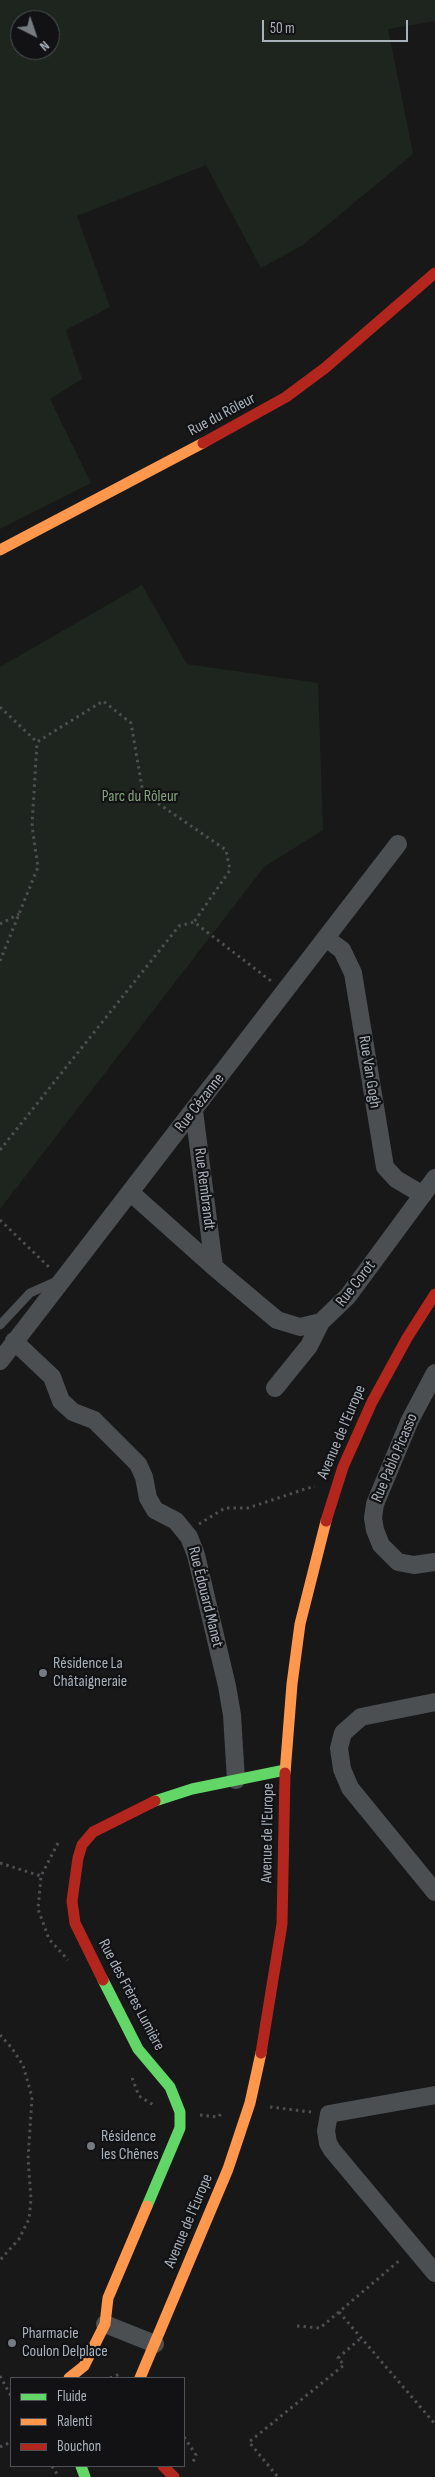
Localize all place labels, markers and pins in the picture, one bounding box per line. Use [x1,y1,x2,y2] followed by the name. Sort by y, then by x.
[53,1654,127,1692] place label: Résidence La Châtaigneraie
[37,1667,49,1679] marker: Résidence La Châtaigneraie
[101,2127,159,2165] place label: Résidence les Chênes
[85,2140,97,2152] marker: Résidence les Chênes
[22,2324,108,2362] place label: Pharmacie Coulon Delplace
[6,2337,18,2349] marker: Pharmacie Coulon Delplace

